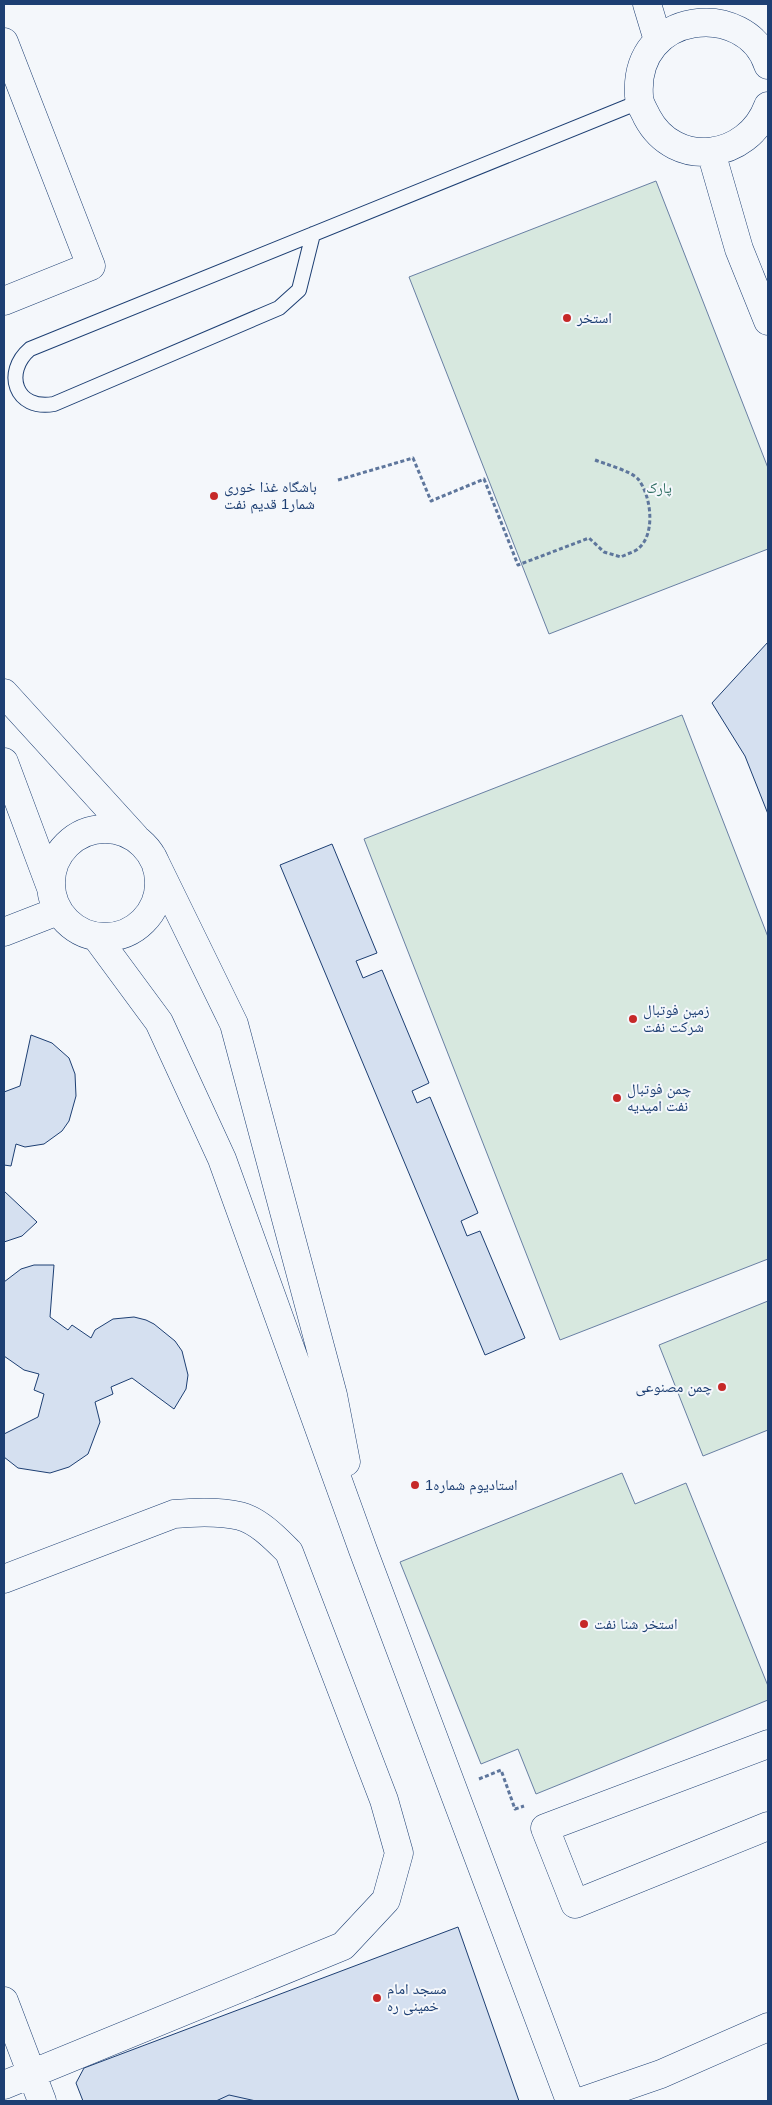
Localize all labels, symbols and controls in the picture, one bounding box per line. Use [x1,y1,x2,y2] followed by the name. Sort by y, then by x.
[576,309,612,327] place label: استخر
[561,312,573,324] marker: استخر
[224,478,317,514] place label: باشگاه غذا خوری شمار1 قدیم نفت
[646,479,672,497] park label: پارک
[208,490,220,502] marker: باشگاه غذا خوری شمار1 قدیم نفت
[643,1001,710,1036] place label: زمین فوتبال شرکت نفت
[627,1013,639,1025] marker: زمین فوتبال شرکت نفت
[627,1080,692,1114] place label: چمن فوتبال نفت امیدیه
[611,1092,623,1104] marker: چمن فوتبال نفت امیدیه
[636,1378,712,1397] place label: چمن مصنوعی
[716,1381,728,1393] marker: چمن مصنوعی
[425,1476,518,1495] place label: استادیوم شماره1
[409,1479,421,1491] marker: استادیوم شماره1
[594,1615,677,1633] place label: استخر شنا نفت
[578,1618,590,1630] marker: استخر شنا نفت
[387,1980,447,2016] place label: مسجد امام خمینی ره
[371,1992,383,2004] marker: مسجد امام خمینی ره

